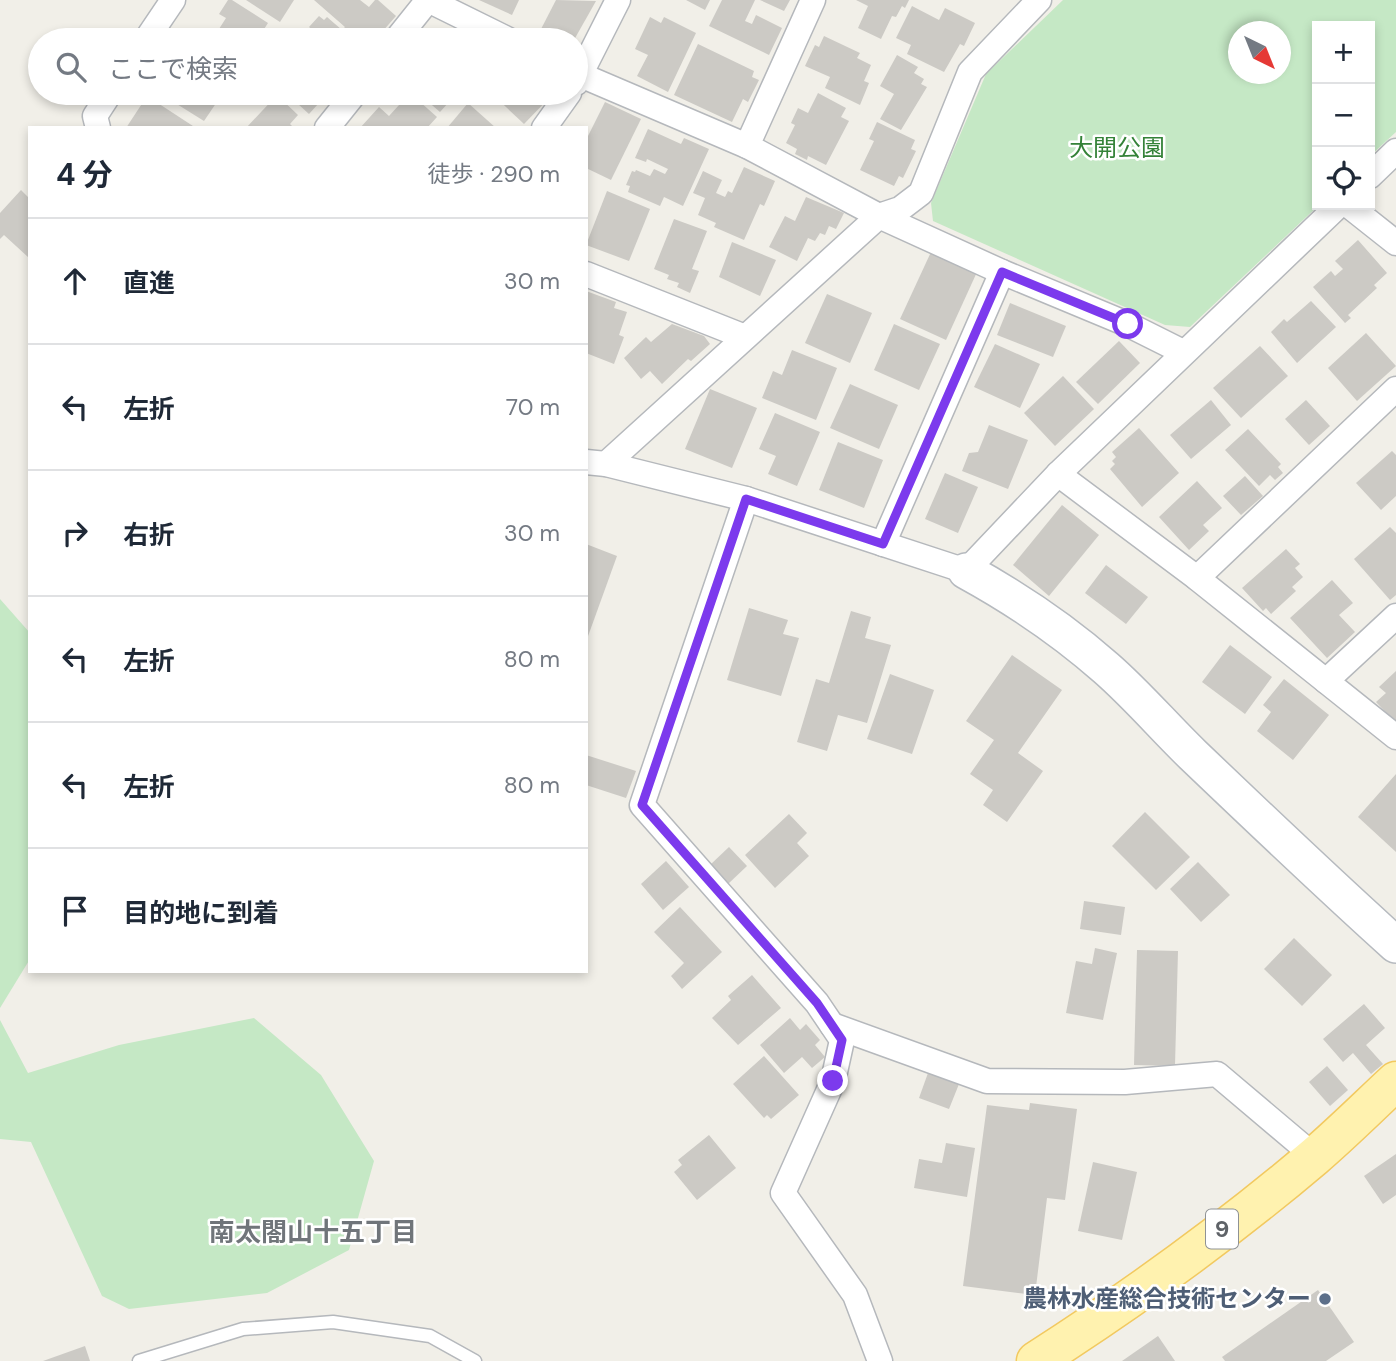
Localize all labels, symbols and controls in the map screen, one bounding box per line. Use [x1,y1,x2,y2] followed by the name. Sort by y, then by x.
[1228,21,1291,84] north arrow
[1312,21,1375,210] map controls
[1312,21,1375,84] button: +
[28,28,588,105] search box
[52,48,90,86] icon: search
[108,52,238,86] text: ここで検索
[1312,84,1375,147] button: −
[1069,132,1165,163] park label: 大開公園
[1312,147,1375,210] button: locate
[56,155,113,194] text: 4 分
[427,159,560,189] text: 徒歩 · 290 m
[56,262,94,300] icon: ahead
[123,266,175,300] text: 直進
[504,266,560,296] text: 30 m
[1112,308,1143,339] route start
[56,388,94,426] icon: left
[123,392,175,426] text: 左折
[506,392,560,422] text: 70 m
[56,514,94,552] icon: right
[123,518,175,552] text: 右折
[504,518,560,548] text: 30 m
[56,640,94,678] icon: left
[123,644,175,678] text: 左折
[504,644,560,674] text: 80 m
[56,766,94,804] icon: left
[123,770,175,804] text: 左折
[504,770,560,800] text: 80 m
[56,892,94,930] icon: arrive
[123,896,279,930] text: 目的地に到着
[817,1065,848,1096] route end
[1206,1210,1238,1248] road number: 9
[209,1215,417,1249] district label: 南太閤山十五丁目
[1023,1283,1311,1314] place label: 農林水産総合技術センター
[1317,1291,1333,1307] marker: 農林水産総合技術センター

